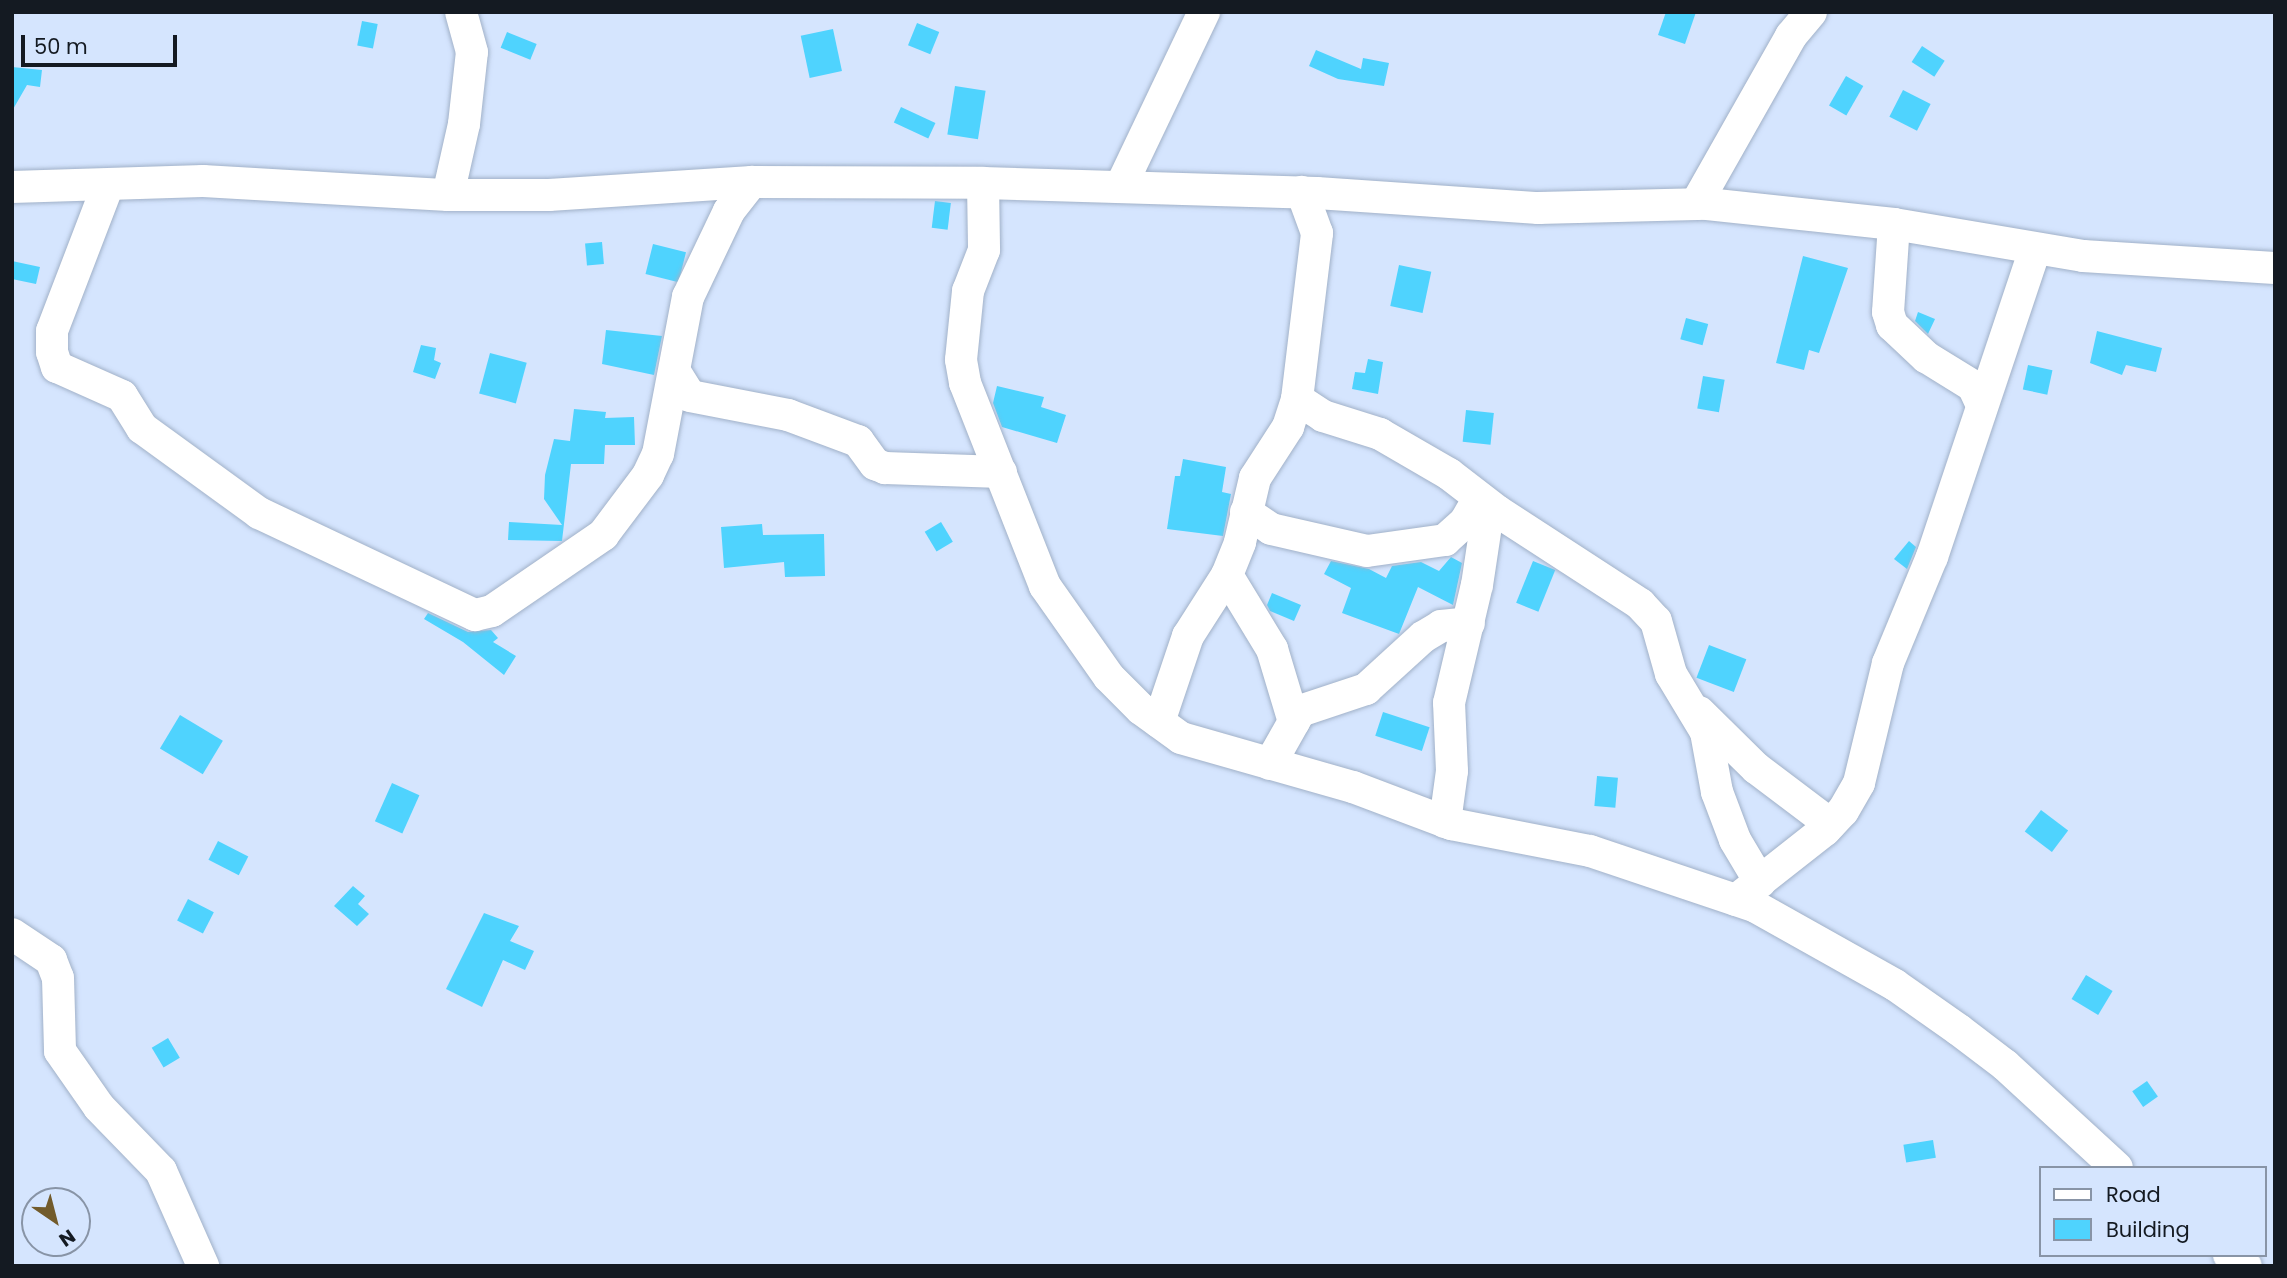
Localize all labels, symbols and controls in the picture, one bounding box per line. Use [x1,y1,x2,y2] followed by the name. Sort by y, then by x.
[24,21,180,65] scale bar
[34,32,88,61] text: 50 m
[2038,1166,2266,1257] legend
[2106,1180,2161,1209] text: Road
[21,1187,91,1257] north arrow
[2106,1215,2190,1244] text: Building
[54,1223,81,1253] text: N

